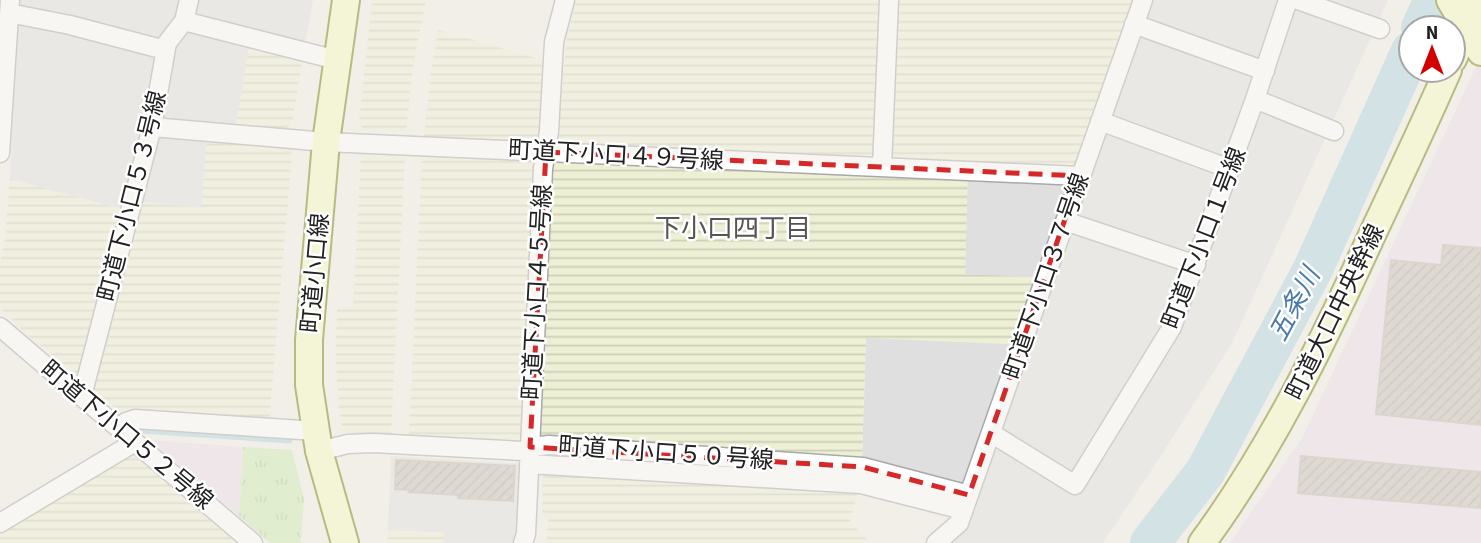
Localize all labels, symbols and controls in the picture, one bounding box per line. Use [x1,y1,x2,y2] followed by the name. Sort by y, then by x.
[1397,14,1467,84] north arrow
[1426,20,1438,47] text: N
[89,87,176,305] street label: 町道下小口５３号線
[507,132,725,179] street label: 町道下小口４９号線
[1154,142,1255,334] street label: 町道下小口１号線
[995,168,1098,384] street label: 町道下小口３７号線
[514,183,561,401] street label: 町道下小口４５号線
[655,210,811,247] district label: 下小口四丁目
[293,212,338,334] street label: 町道小口線
[1278,218,1393,406] street label: 町道大口中央幹線
[1260,258,1330,347] water label: 五条川
[33,353,221,518] street label: 町道下小口５２号線
[557,429,775,478] street label: 町道下小口５０号線

